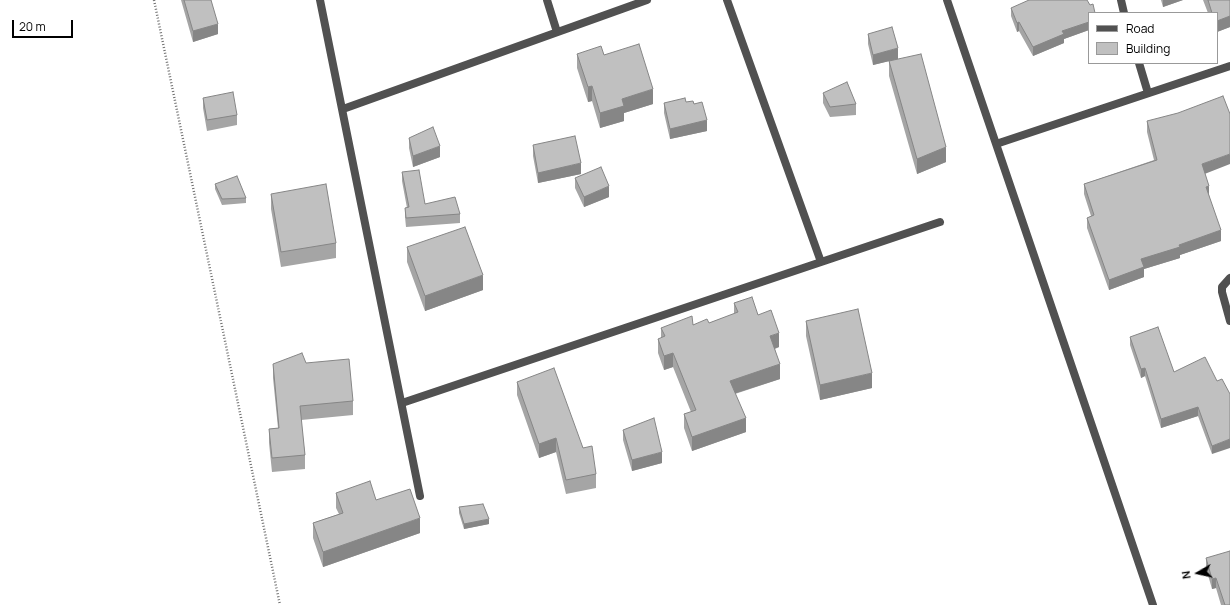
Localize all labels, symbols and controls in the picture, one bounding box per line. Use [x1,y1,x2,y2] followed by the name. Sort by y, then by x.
[14,12,75,38] scale bar
[1088,12,1218,64] legend
[19,18,46,35] text: 20 m
[1126,20,1154,37] text: Road
[1126,40,1170,57] text: Building
[1178,553,1218,593] north arrow
[1178,570,1194,580] text: N

